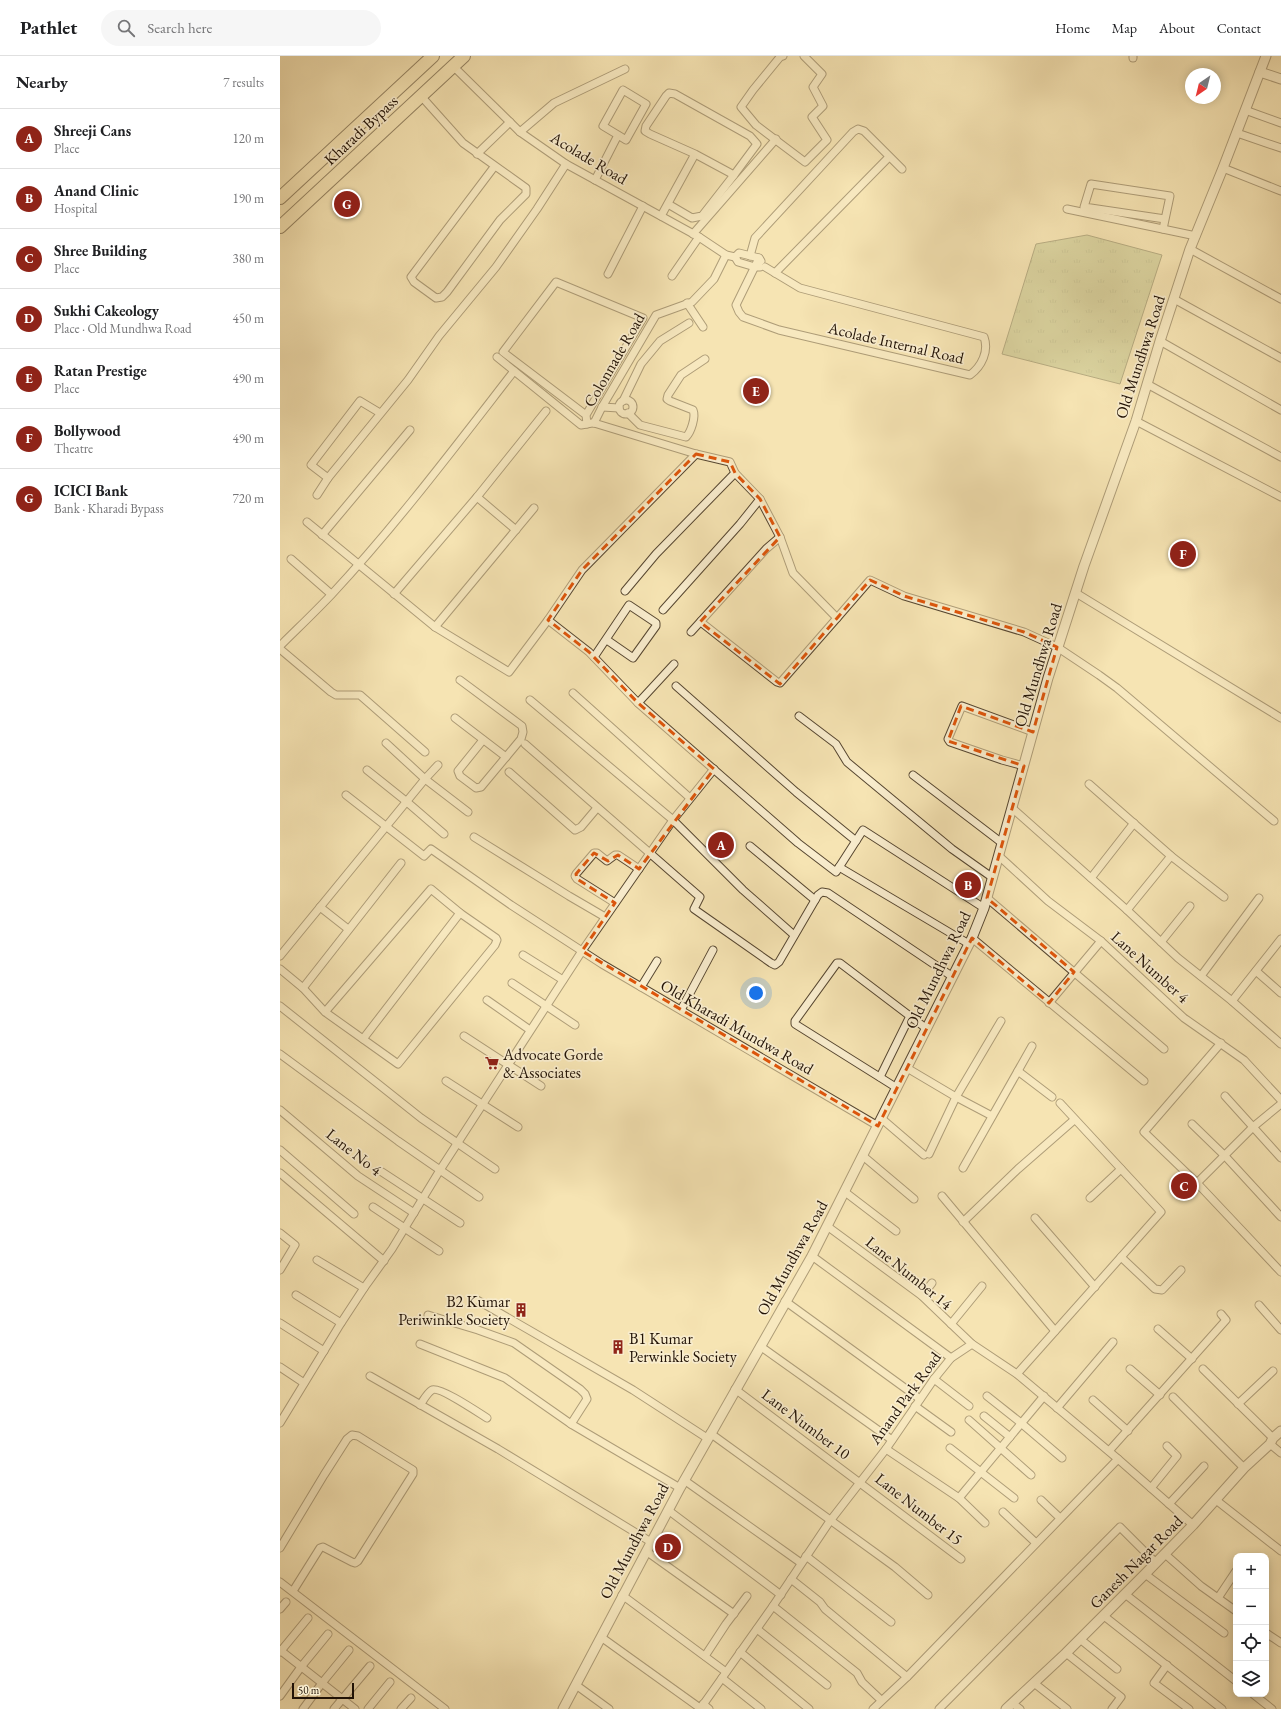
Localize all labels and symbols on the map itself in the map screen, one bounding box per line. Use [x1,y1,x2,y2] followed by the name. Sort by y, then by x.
[1185,68,1221,104] north arrow
[320,90,402,170] street label: Kharadi Bypass
[546,126,632,190] street label: Acolade Road
[334,189,360,219] pin: G
[1110,292,1170,421] street label: Old Mundhwa Road
[579,308,650,411] street label: Colonnade Road
[825,317,967,369] street label: Acolade Internal Road
[743,376,769,406] pin: E
[1170,539,1196,569] pin: F
[1009,600,1067,729] street label: Old Mundhwa Road
[708,830,734,860] pin: A
[955,870,981,900] pin: B
[900,907,976,1032] street label: Old Mundhwa Road
[1107,926,1194,1008] street label: Lane Number 4
[657,975,818,1080] street label: Old Kharadi Mundwa Road
[746,983,766,1003] your location
[502,1044,603,1083] place label: Advocate Gorde & Associates
[484,1055,500,1071] supermarket icon: Advocate Gorde & Associates
[322,1124,386,1181] street label: Lane No 4
[1171,1171,1197,1201] pin: C
[752,1196,833,1319] street label: Old Mundhwa Road
[861,1232,957,1315] street label: Lane Number 14
[398,1291,511,1330] place label: B2 Kumar Periwinkle Society
[513,1302,529,1318] building icon: B2 Kumar Periwinkle Society
[629,1328,738,1367] place label: B1 Kumar Perwinkle Society
[610,1339,626,1355] building icon: B1 Kumar Perwinkle Society
[864,1347,946,1449] street label: Anand Park Road
[758,1384,855,1464] street label: Lane Number 10
[871,1468,967,1550] street label: Lane Number 15
[595,1479,674,1603] street label: Old Mundhwa Road
[1085,1510,1188,1613] street label: Ganesh Nagar Road
[655,1532,681,1562] pin: D
[292,1681,354,1700] scale bar

